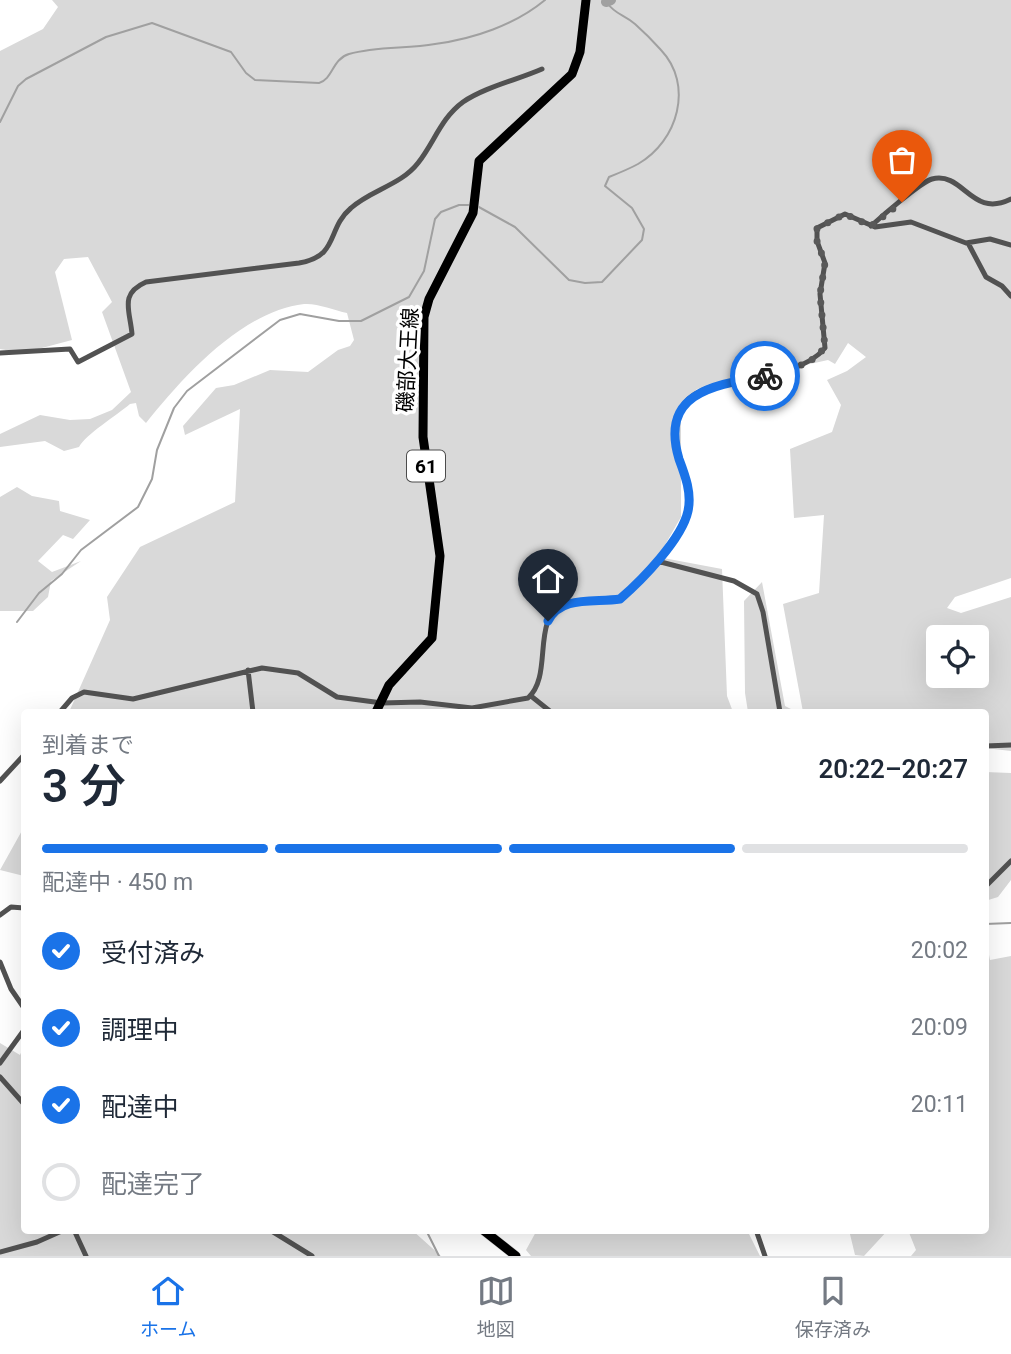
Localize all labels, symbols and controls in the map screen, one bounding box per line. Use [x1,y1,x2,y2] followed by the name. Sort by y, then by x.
[872,130,932,202] pin
[883,141,921,179] icon: bag
[393,307,423,413] street label: 磯部大王線
[730,341,800,411] courier
[746,357,784,395] icon: bike
[407,450,445,481] road number: 61
[518,549,578,621] pin
[529,560,567,598] icon: home
[926,625,989,688] map controls
[926,625,989,688] button: locate
[42,732,134,759] text: 到着まで
[818,754,968,784] text: 20:22–20:27
[42,759,126,813] text: 3 分
[42,869,193,896] text: 配達中 · 450 m
[42,932,80,970] icon: check
[911,937,968,964] text: 20:02
[101,938,205,968] text: 受付済み
[42,1009,80,1047] icon: check
[911,1014,968,1041] text: 20:09
[101,1015,179,1045] text: 調理中
[42,1086,80,1124] icon: check
[911,1091,968,1118] text: 20:11
[101,1092,179,1122] text: 配達中
[101,1169,205,1199] text: 配達完了
[140,1272,197,1341] tab: ホーム
[477,1272,515,1341] tab: 地図
[795,1272,871,1341] tab: 保存済み

